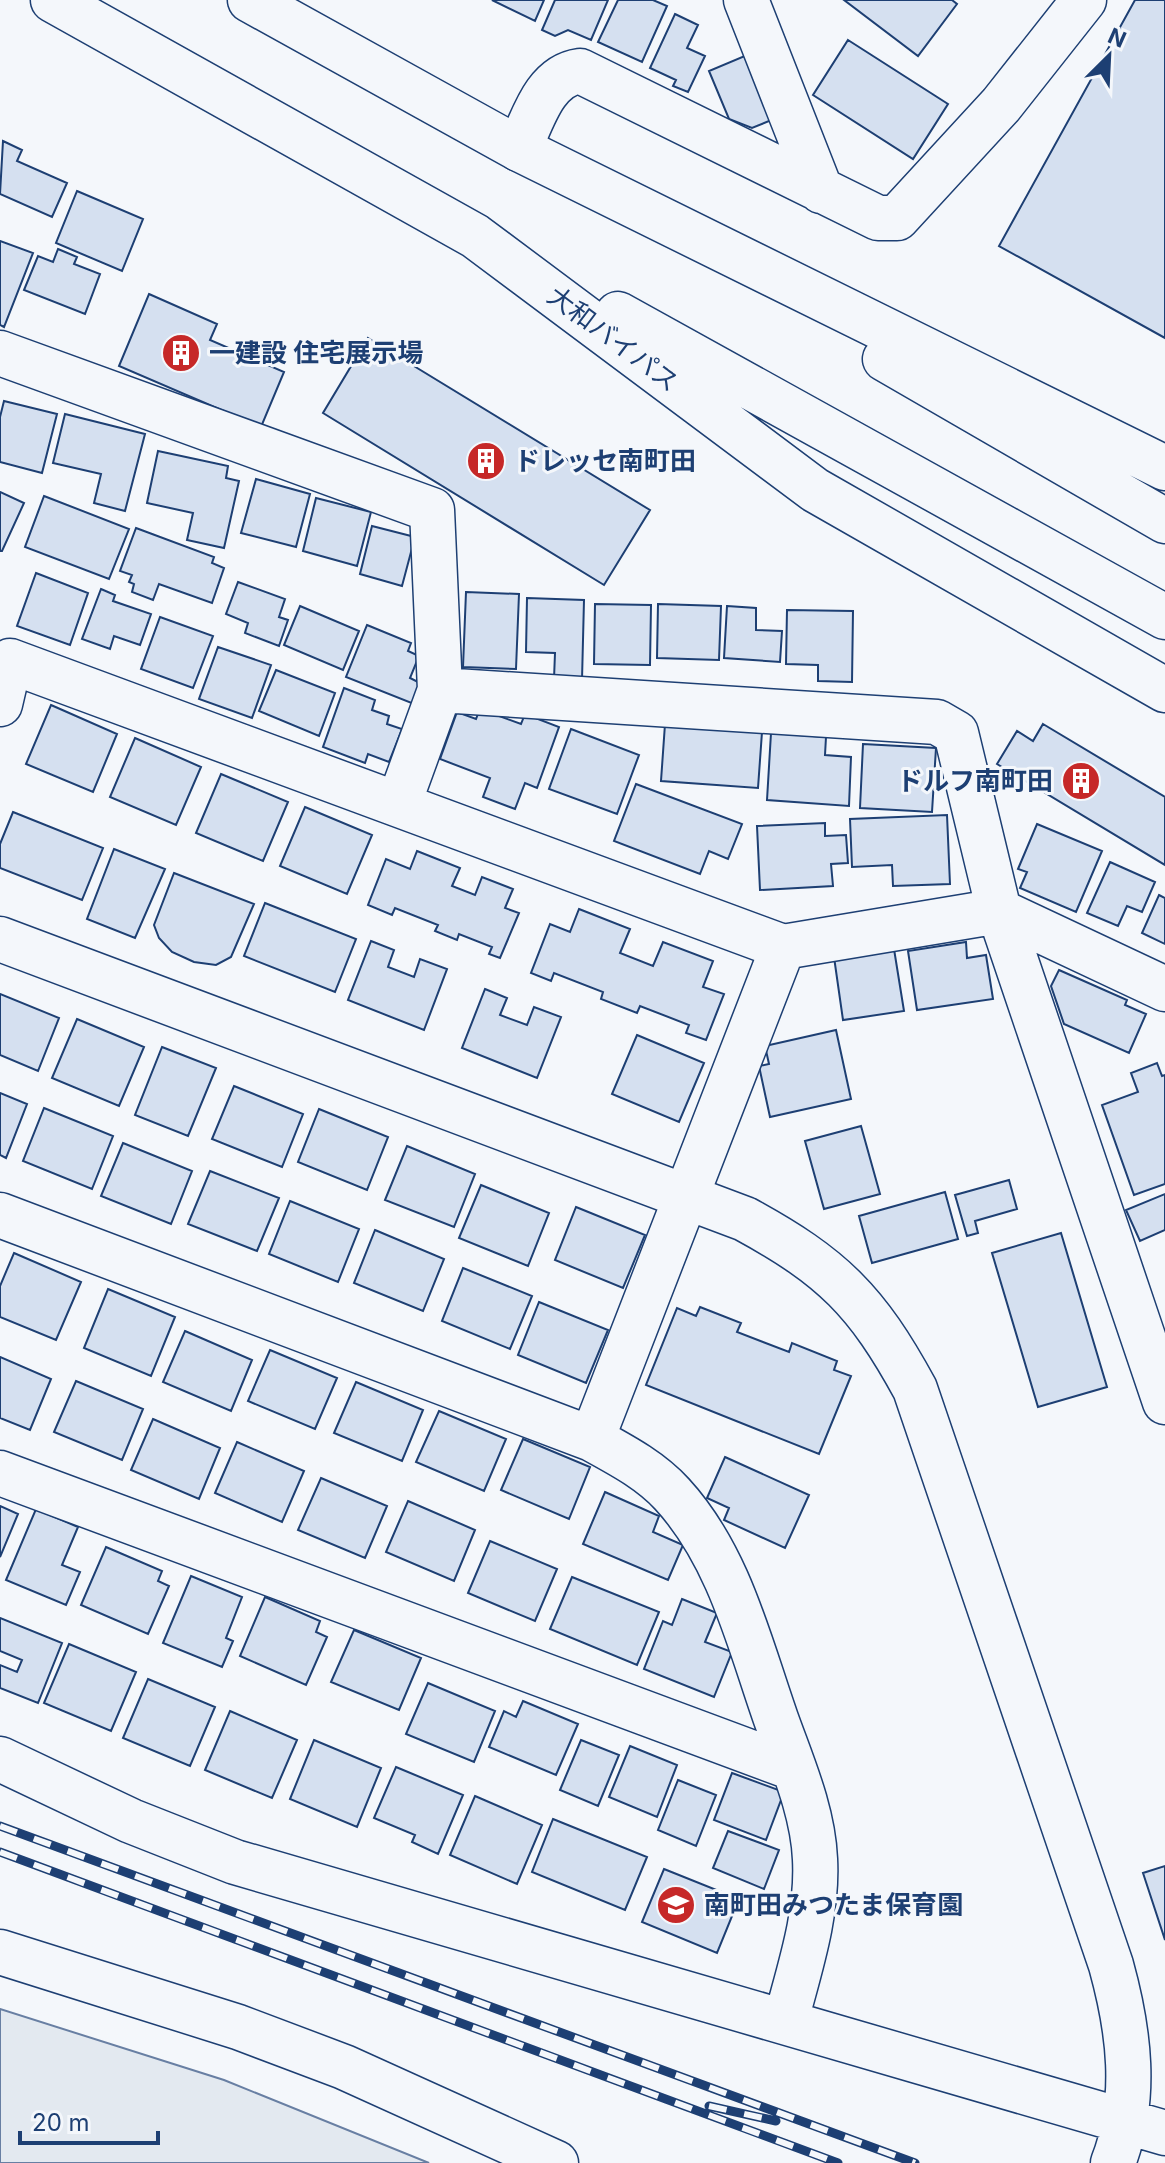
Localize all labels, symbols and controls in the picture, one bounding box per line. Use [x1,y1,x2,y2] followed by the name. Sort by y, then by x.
[1069,16,1149,96] north arrow
[1104,22,1130,53] text: N
[542,279,685,398] street label: 大和バイパス
[160,332,202,374] building icon: 一建設 住宅展示場
[209,337,423,368] place label: 一建設 住宅展示場
[465,440,507,482] building icon: ドレッセ南町田
[514,445,696,476] place label: ドレッセ南町田
[1060,760,1102,802] building icon: ドルフ南町田
[897,765,1053,796] place label: ドルフ南町田
[655,1884,697,1926] school or university icon: 南町田みつたま保育園
[704,1889,963,1920] place label: 南町田みつたま保育園
[20,2095,158,2145] scale bar
[32,2108,90,2137] text: 20 m

